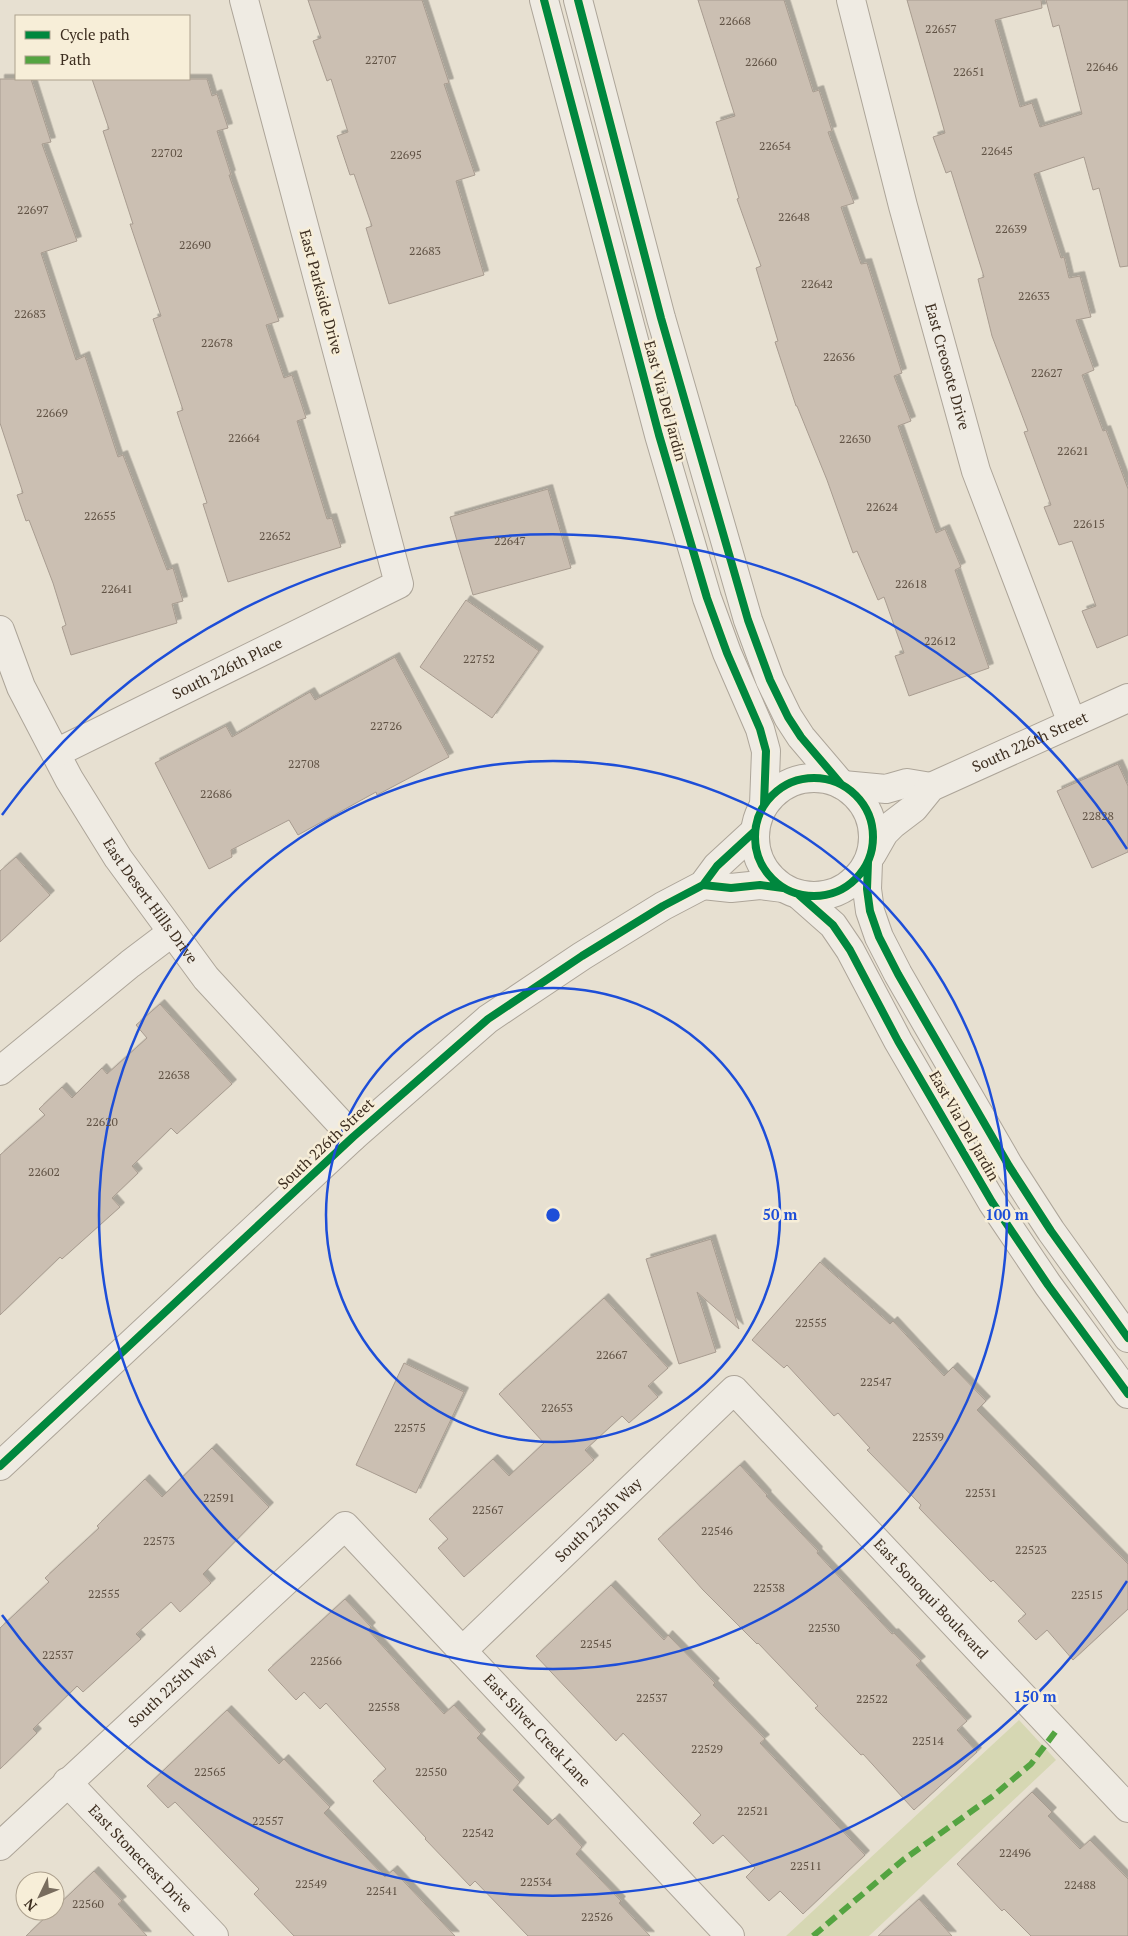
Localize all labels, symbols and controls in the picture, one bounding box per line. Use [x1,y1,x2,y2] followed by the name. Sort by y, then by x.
[719,13,751,28] house number: 22668
[15,15,190,80] legend
[925,21,957,36] house number: 22657
[60,24,130,44] text: Cycle path
[60,49,91,69] text: Path
[365,52,397,67] house number: 22707
[745,54,777,69] house number: 22660
[1086,59,1119,74] house number: 22646
[953,64,985,79] house number: 22651
[759,138,792,153] house number: 22654
[981,143,1013,158] house number: 22645
[151,145,183,160] house number: 22702
[390,147,422,162] house number: 22695
[17,202,49,217] house number: 22697
[778,209,810,224] house number: 22648
[995,221,1027,236] house number: 22639
[296,227,348,356] street label: East Parkside Drive
[179,237,211,252] house number: 22690
[409,243,441,258] house number: 22683
[801,276,833,291] house number: 22642
[1018,288,1050,303] house number: 22633
[921,301,975,432] street label: East Creosote Drive
[14,306,46,321] house number: 22683
[201,335,233,350] house number: 22678
[640,338,692,463] street label: East Via Del Jardin
[823,349,856,364] house number: 22636
[1031,365,1063,380] house number: 22627
[36,405,68,420] house number: 22669
[228,430,261,445] house number: 22664
[839,431,871,446] house number: 22630
[1057,443,1089,458] house number: 22621
[866,499,899,514] house number: 22624
[84,508,116,523] house number: 22655
[1073,516,1105,531] house number: 22615
[259,528,291,543] house number: 22652
[494,533,526,548] house number: 22647
[895,576,927,591] house number: 22618
[101,581,133,596] house number: 22641
[168,632,285,703] street label: South 226th Place
[924,633,956,648] house number: 22612
[463,651,495,666] house number: 22752
[968,706,1091,776] street label: South 226th Street
[370,718,403,733] house number: 22726
[288,756,320,771] house number: 22708
[200,786,233,801] house number: 22686
[1082,808,1114,823] house number: 22828
[99,834,203,967] street label: East Desert Hills Drive
[158,1067,190,1082] house number: 22638
[925,1067,1005,1184] street label: East Via Del Jardin
[273,1093,378,1193] street label: South 226th Street
[86,1114,118,1129] house number: 22620
[28,1164,60,1179] house number: 22602
[763,1204,798,1224] text: 50 m
[985,1204,1029,1224] text: 100 m
[544,1206,562,1224] centre of rings
[795,1315,827,1330] house number: 22555
[596,1347,628,1362] house number: 22667
[860,1374,892,1389] house number: 22547
[541,1400,573,1415] house number: 22653
[394,1420,426,1435] house number: 22575
[912,1429,944,1444] house number: 22539
[550,1473,646,1566] street label: South 225th Way
[965,1485,997,1500] house number: 22531
[203,1490,235,1505] house number: 22591
[472,1502,504,1517] house number: 22567
[701,1523,734,1538] house number: 22546
[143,1533,175,1548] house number: 22573
[870,1534,993,1662] street label: East Sonoqui Boulevard
[1015,1542,1047,1557] house number: 22523
[753,1580,785,1595] house number: 22538
[88,1586,120,1601] house number: 22555
[1071,1587,1103,1602] house number: 22515
[808,1620,840,1635] house number: 22530
[580,1636,612,1651] house number: 22545
[123,1639,220,1731] street label: South 225th Way
[42,1647,74,1662] house number: 22537
[310,1653,343,1668] house number: 22566
[480,1669,596,1790] street label: East Silver Creek Lane
[1013,1686,1057,1706] text: 150 m
[636,1690,668,1705] house number: 22537
[856,1691,888,1706] house number: 22522
[368,1699,400,1714] house number: 22558
[912,1733,945,1748] house number: 22514
[691,1741,723,1756] house number: 22529
[194,1764,226,1779] house number: 22565
[415,1764,447,1779] house number: 22550
[85,1800,197,1916] street label: East Stonecrest Drive
[737,1803,769,1818] house number: 22521
[252,1813,284,1828] house number: 22557
[462,1825,494,1840] house number: 22542
[999,1845,1032,1860] house number: 22496
[790,1858,822,1873] house number: 22511
[15,1871,65,1921] north arrow
[520,1874,553,1889] house number: 22534
[295,1876,327,1891] house number: 22549
[1064,1877,1096,1892] house number: 22488
[366,1883,398,1898] house number: 22541
[19,1895,41,1916] text: N
[72,1896,104,1911] house number: 22560
[581,1909,614,1924] house number: 22526

